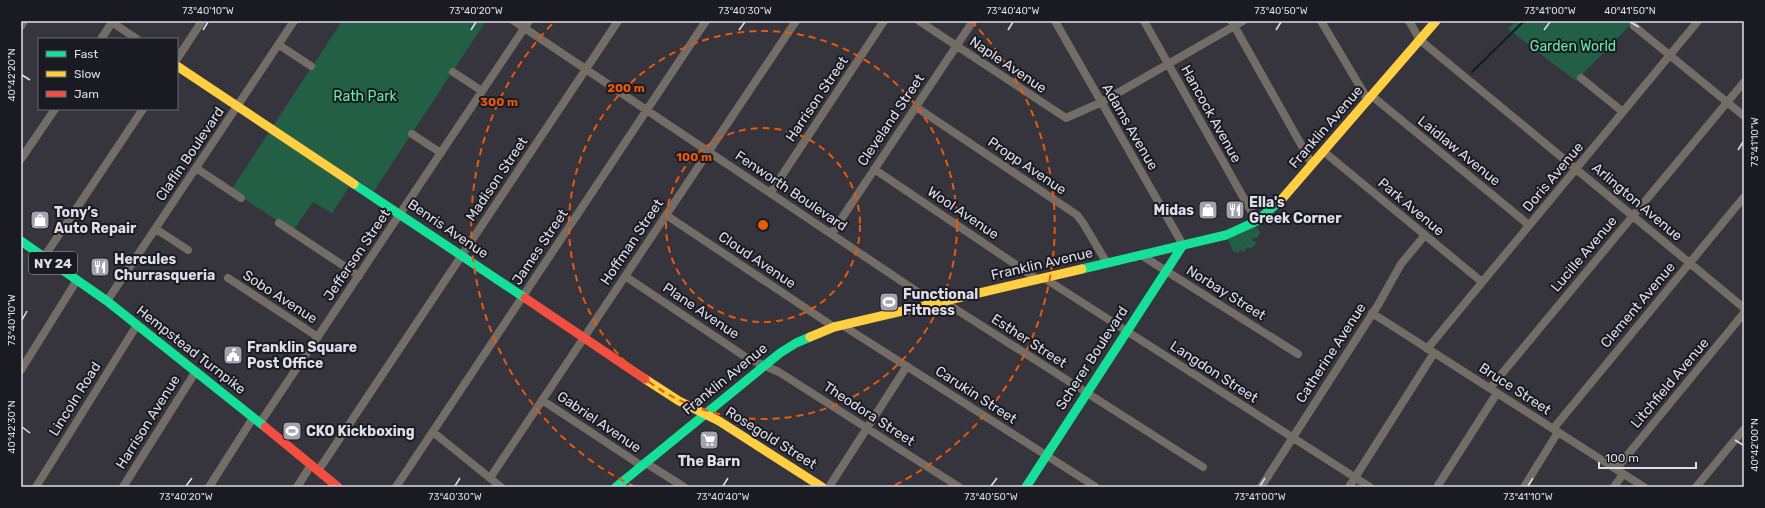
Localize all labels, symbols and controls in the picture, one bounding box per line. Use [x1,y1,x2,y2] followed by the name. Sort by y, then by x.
[182,5,234,17] text: 73°40'10"W
[449,5,503,17] text: 73°40'20"W
[718,5,772,17] text: 73°40'30"W
[986,5,1040,17] text: 73°40'40"W
[1254,5,1308,17] text: 73°40'50"W
[1524,5,1576,17] text: 73°41'00"W
[1604,5,1656,17] text: 40°41'50"N
[966,33,1050,97] street label: Naple Avenue
[38,38,178,110] legend
[1530,38,1616,55] park label: Garden World
[74,47,98,61] text: Fast
[6,48,18,102] text: 40°42'20"N
[782,53,852,145] street label: Harrison Street
[1177,62,1245,166] street label: Hancock Avenue
[74,67,101,81] text: Slow
[854,70,928,169] street label: Cleveland Street
[607,81,645,95] text: 200 m
[1098,81,1162,173] street label: Adams Avenue
[1285,82,1367,172] street label: Franklin Avenue
[74,87,99,101] text: Jam
[333,88,397,105] park label: Rath Park
[480,95,518,109] text: 300 m
[152,104,228,204] street label: Claflin Boulevard
[1414,112,1504,190] street label: Laidlaw Avenue
[1749,117,1761,167] text: 73°41'10"W
[463,133,532,224] street label: Madison Street
[985,134,1070,199] street label: Propp Avenue
[1519,139,1587,215] street label: Doris Avenue
[732,147,850,235] street label: Fenworth Boulevard
[676,150,712,164] text: 100 m
[1588,159,1686,245] street label: Arlington Avenue
[1374,174,1448,240] street label: Park Avenue
[924,183,1002,243] street label: Wool Avenue
[1249,194,1342,227] place label: Ella's Greek Corner
[597,195,667,288] street label: Hoffman Street
[404,196,492,262] street label: Benris Avenue
[1197,199,1219,221] shop icon: Midas
[1224,199,1246,221] restaurant icon: Ella's Greek Corner
[1154,202,1194,219] place label: Midas
[54,204,137,237] place label: Tony’s Auto Repair
[320,205,394,304] street label: Jefferson Street
[508,205,572,288] street label: James Street
[29,209,51,231] shop icon: Tony’s Auto Repair
[1547,212,1621,295] street label: Lucille Avenue
[756,218,770,232] centre of rings
[715,228,799,292] street label: Cloud Avenue
[989,244,1095,284] street label: Franklin Avenue
[114,251,215,284] place label: Hercules Churrasqueria
[29,252,77,274] road number: NY 24
[89,256,111,278] restaurant icon: Hercules Churrasqueria
[1597,259,1679,351] street label: Clement Avenue
[1183,262,1269,324] street label: Norbay Street
[240,267,320,327] street label: Sobo Avenue
[660,279,743,343] street label: Plane Avenue
[903,286,978,319] place label: Functional Fitness
[878,291,900,313] sports icon: Functional Fitness
[6,294,18,346] text: 73°40'10"W
[1292,300,1370,406] street label: Catherine Avenue
[133,302,249,398] street label: Hempstead Turnpike
[1052,303,1132,413] street label: Scherer Boulevard
[988,310,1070,372] street label: Esther Street
[1627,334,1713,431] street label: Litchfield Avenue
[1167,337,1262,407] street label: Langdon Street
[247,339,357,372] place label: Franklin Square Post Office
[679,340,771,418] street label: Franklin Avenue
[222,344,244,366] public building icon: Franklin Square Post Office
[46,359,104,439] street label: Lincoln Road
[1476,359,1555,419] street label: Bruce Street
[932,362,1020,428] street label: Carukin Street
[112,372,184,472] street label: Harrison Avenue
[820,378,918,450] street label: Theodora Street
[554,388,644,456] street label: Gabriel Avenue
[6,400,18,454] text: 40°42'30"N
[722,403,820,473] street label: Rosegold Street
[1749,418,1761,472] text: 40°42'00"N
[281,420,303,442] sports icon: CKO Kickboxing
[306,423,415,440] place label: CKO Kickboxing
[698,429,720,451] supermarket icon: The Barn
[1599,444,1696,470] scale bar
[1605,451,1639,465] text: 100 m
[678,453,740,470] place label: The Barn
[159,491,213,503] text: 73°40'20"W
[428,491,482,503] text: 73°40'30"W
[696,491,750,503] text: 73°40'40"W
[964,491,1018,503] text: 73°40'50"W
[1234,491,1286,503] text: 73°41'00"W
[1503,491,1553,503] text: 73°41'10"W

